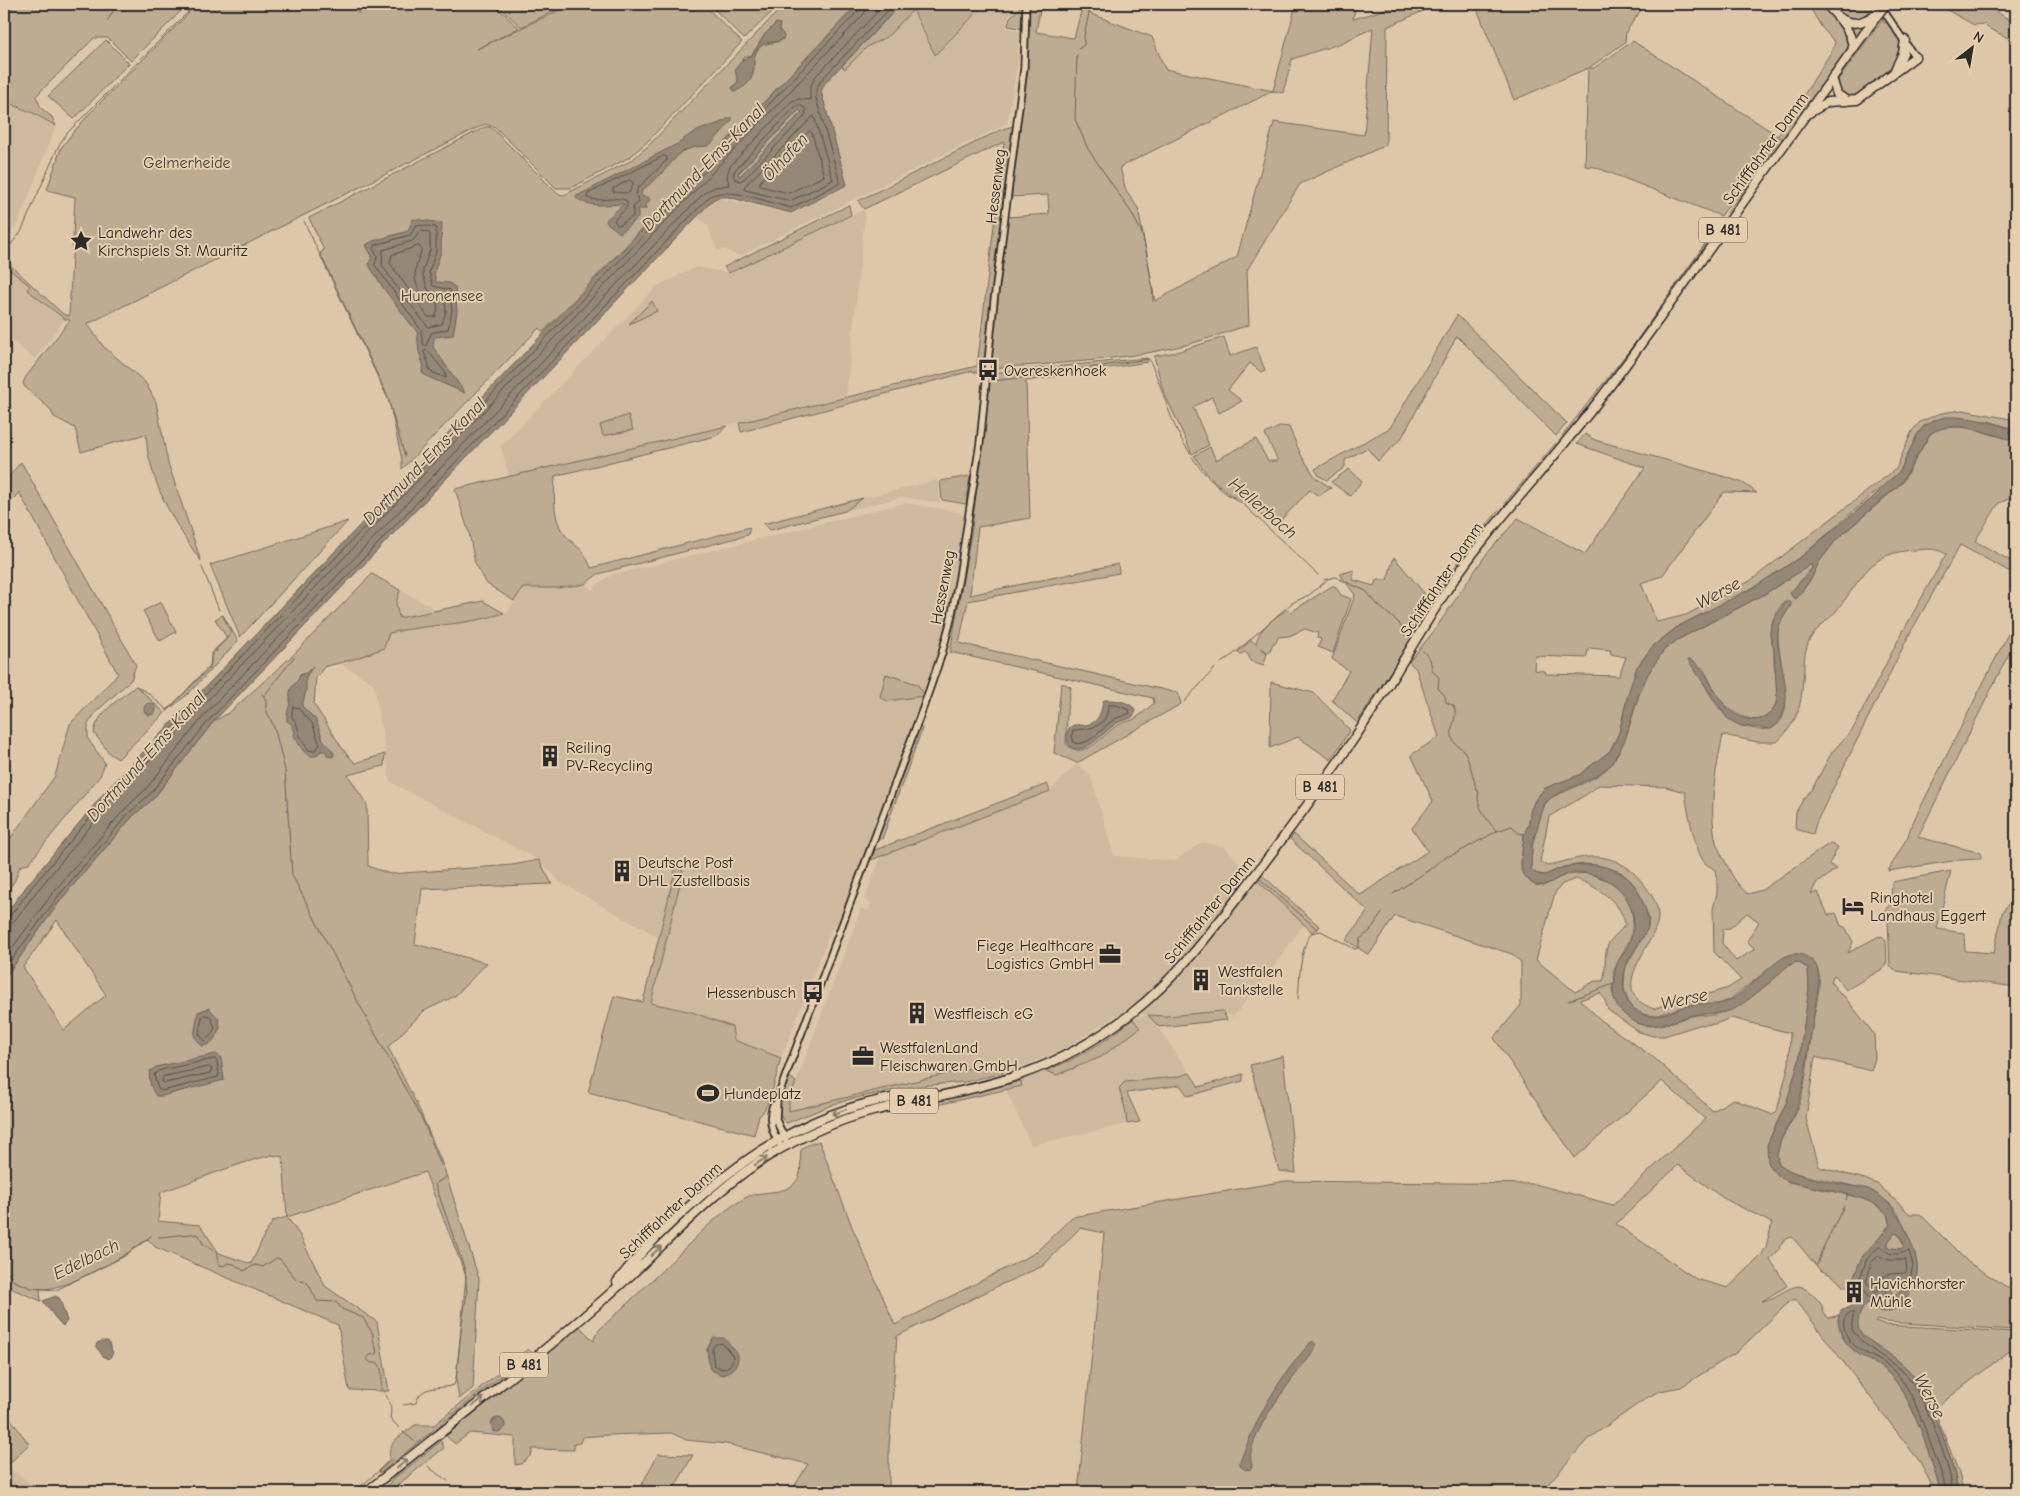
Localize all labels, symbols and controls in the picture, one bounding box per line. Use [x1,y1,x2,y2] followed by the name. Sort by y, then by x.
[1948,22,1998,72] north arrow
[1970,28,1987,47] text: N
[1719,89,1812,208] street label: Schifffahrter Damm
[637,99,770,235] water label: Dortmund-Ems-Kanal
[758,129,813,186] water label: Ölhafen
[982,148,1010,225] street label: Hessenweg
[143,154,231,172] park label: Gelmerheide
[1699,218,1747,242] road number: B 481
[98,224,248,260] place label: Landwehr des Kirchspiels St. Mauritz
[68,228,94,254] place icon: Landwehr des Kirchspiels St. Mauritz
[401,287,483,305] park label: Huronensee
[975,357,1001,383] bus stop icon: Overeskenhoek
[1004,362,1107,380] place label: Overeskenhoek
[358,393,491,529] water label: Dortmund-Ems-Kanal
[1224,473,1301,544] water label: Hellerbach
[1397,519,1487,640] street label: Schifffahrter Damm
[927,548,959,626] street label: Hessenweg
[1692,573,1744,614] water label: Werse
[82,686,211,826] water label: Dortmund-Ems-Kanal
[566,739,653,775] place label: Reiling PV-Recycling
[537,743,563,769] building icon: Reiling PV-Recycling
[1296,774,1344,800] road number: B 481
[1161,852,1259,967] street label: Schifffahrter Damm
[638,854,750,890] place label: Deutsche Post DHL Zustellbasis
[609,858,635,884] building icon: Deutsche Post DHL Zustellbasis
[1870,889,1986,925] place label: Ringhotel Landhaus Eggert
[1840,893,1866,919] hotel icon: Ringhotel Landhaus Eggert
[977,937,1094,973] place label: Fiege Healthcare Logistics GmbH
[1097,941,1123,967] office icon: Fiege Healthcare Logistics GmbH
[1218,963,1284,999] place label: Westfalen Tankstelle
[1188,967,1214,993] building icon: Westfalen Tankstelle
[800,979,826,1005] bus stop icon: Hessenbusch
[707,984,796,1002] place label: Hessenbusch
[1659,984,1710,1015] water label: Werse
[904,1000,930,1026] building icon: Westfleisch eG
[934,1005,1033,1023] place label: Westfleisch eG
[880,1039,1018,1075] place label: WestfalenLand Fleischwaren GmbH
[850,1043,876,1069] office icon: WestfalenLand Fleischwaren GmbH
[695,1080,721,1106] sports icon: Hundeplatz
[724,1085,801,1103] place label: Hundeplatz
[890,1088,938,1114] road number: B 481
[831,1108,847,1117] one-way arrow
[754,1156,768,1166] one-way arrow
[616,1159,726,1263] street label: Schifffahrter Damm
[50,1235,123,1284] water label: Edelbach
[649,1245,662,1257] one-way arrow
[1870,1275,1966,1311] place label: Havichhorster Mühle
[1841,1279,1867,1305] building icon: Havichhorster Mühle
[500,1352,548,1378] road number: B 481
[1909,1370,1950,1422] water label: Werse
[471,1397,484,1408] one-way arrow
[395,1458,408,1469] one-way arrow

